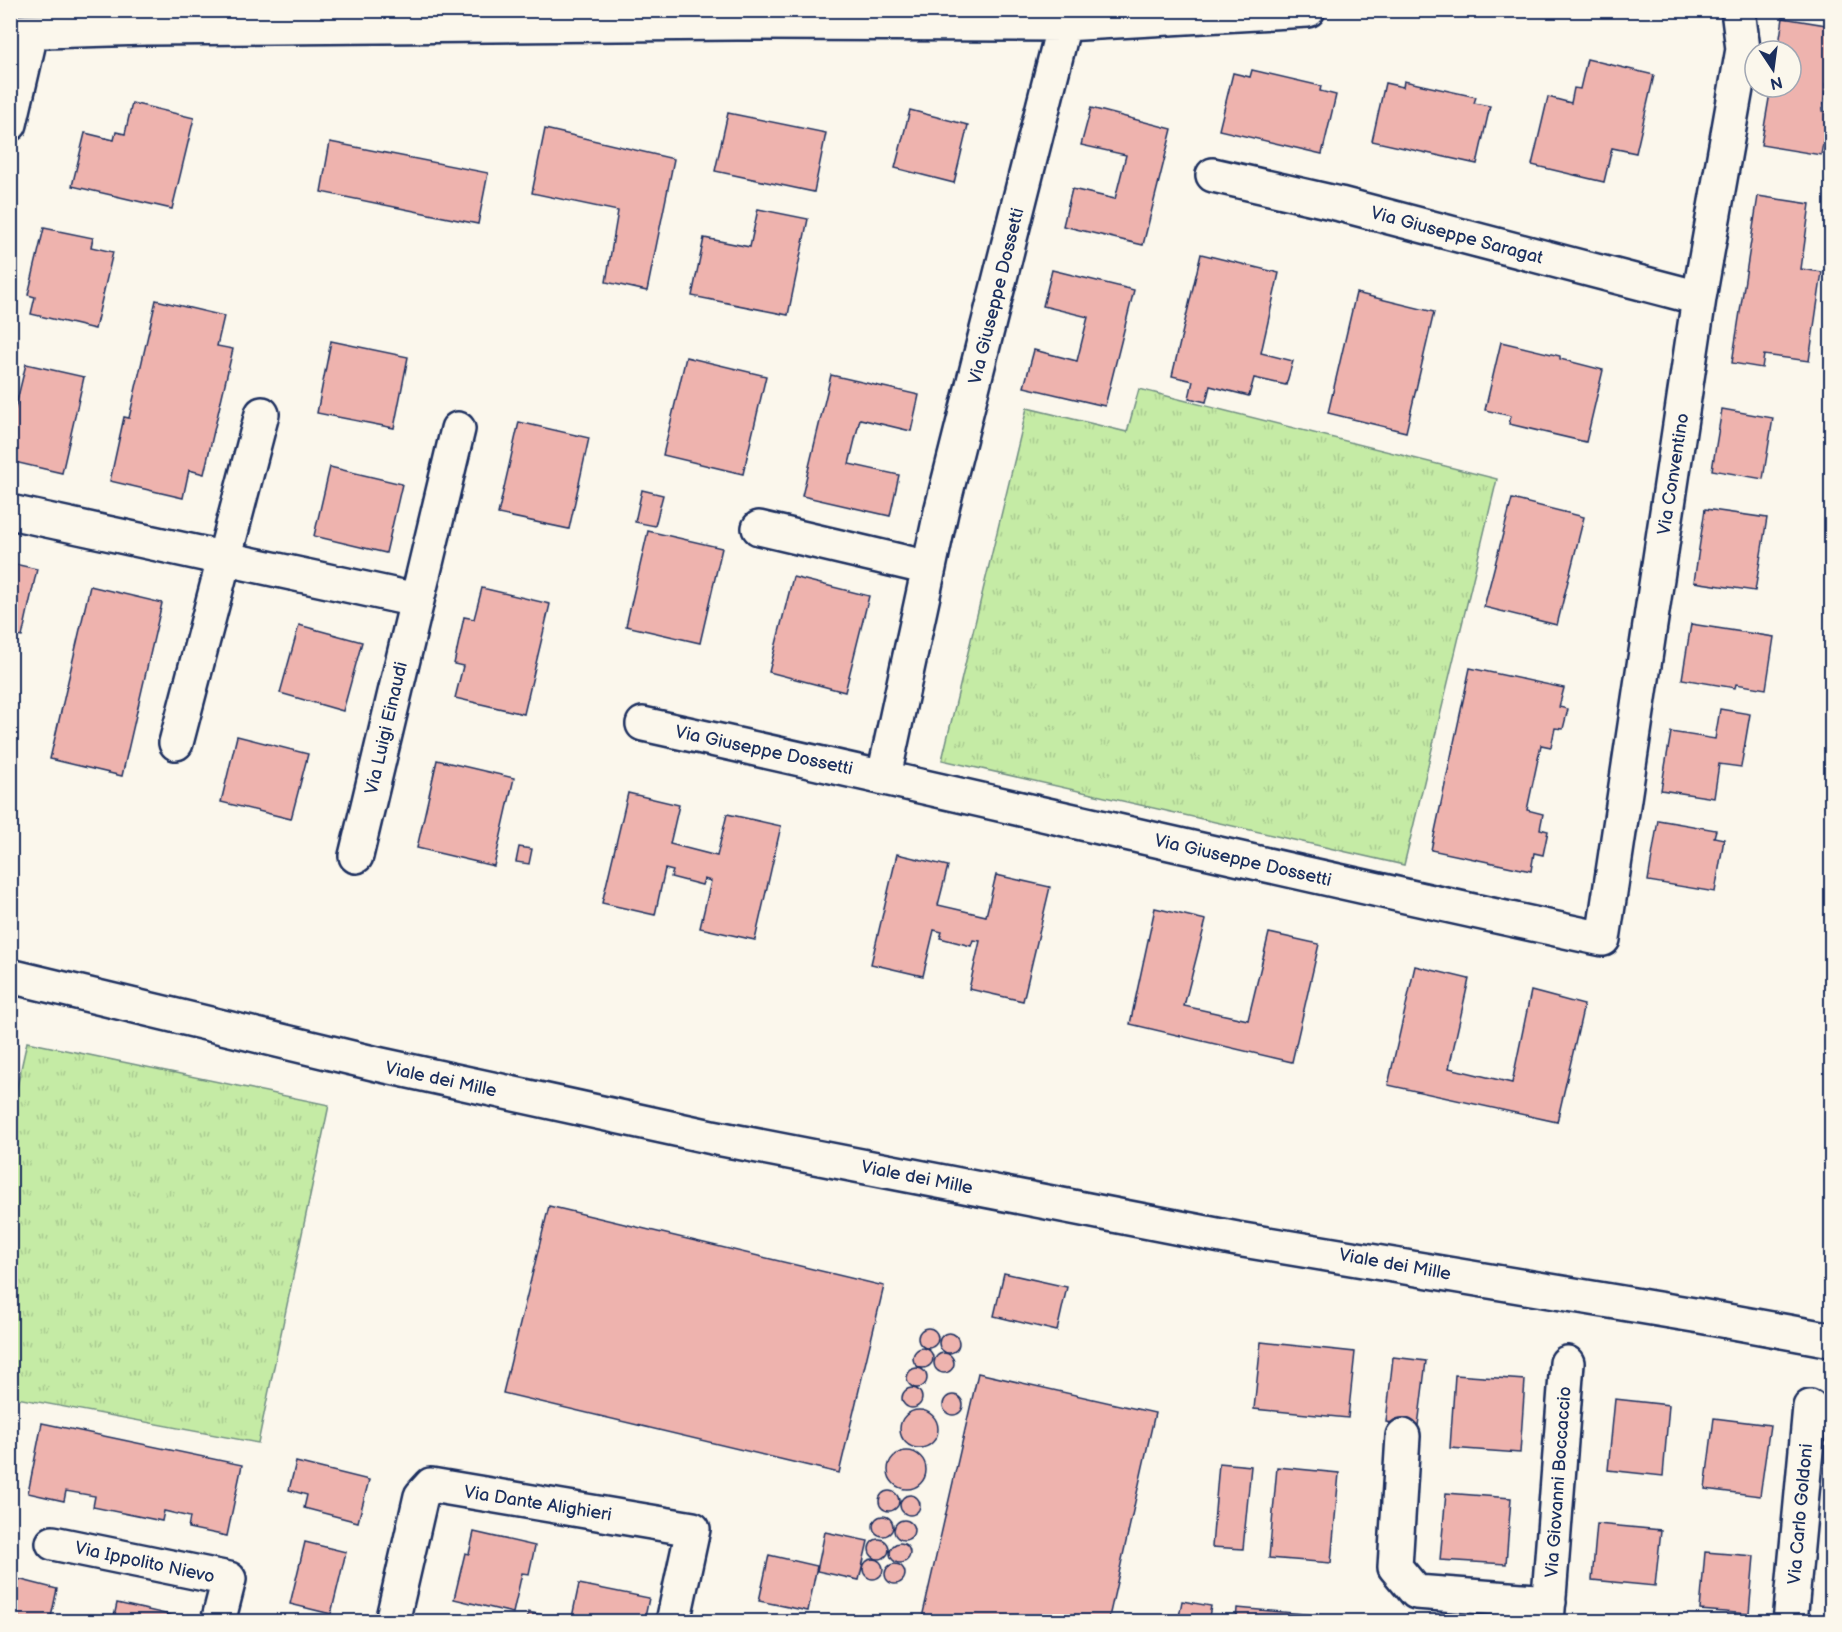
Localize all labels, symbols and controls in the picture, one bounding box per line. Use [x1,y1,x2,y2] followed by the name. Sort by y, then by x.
[1743,39,1803,99] north arrow
[1768,72,1784,93] text: N
[1369,202,1546,269] street label: Via Giuseppe Saragat
[964,206,1029,386] street label: Via Giuseppe Dossetti
[1654,412,1693,536] street label: Via Conventino
[361,660,412,796] street label: Via Luigi Einaudi
[673,721,855,780] street label: Via Giuseppe Dossetti
[1152,830,1333,891] street label: Via Giuseppe Dossetti
[383,1057,499,1102] street label: Viale dei Mille
[859,1156,975,1199] street label: Viale dei Mille
[1337,1244,1453,1285] street label: Viale dei Mille
[1541,1386,1576,1578] street label: Via Giovanni Boccaccio
[1784,1443,1817,1585] street label: Via Carlo Goldoni
[463,1481,613,1526] street label: Via Dante Alighieri
[73,1537,217,1588] street label: Via Ippolito Nievo

